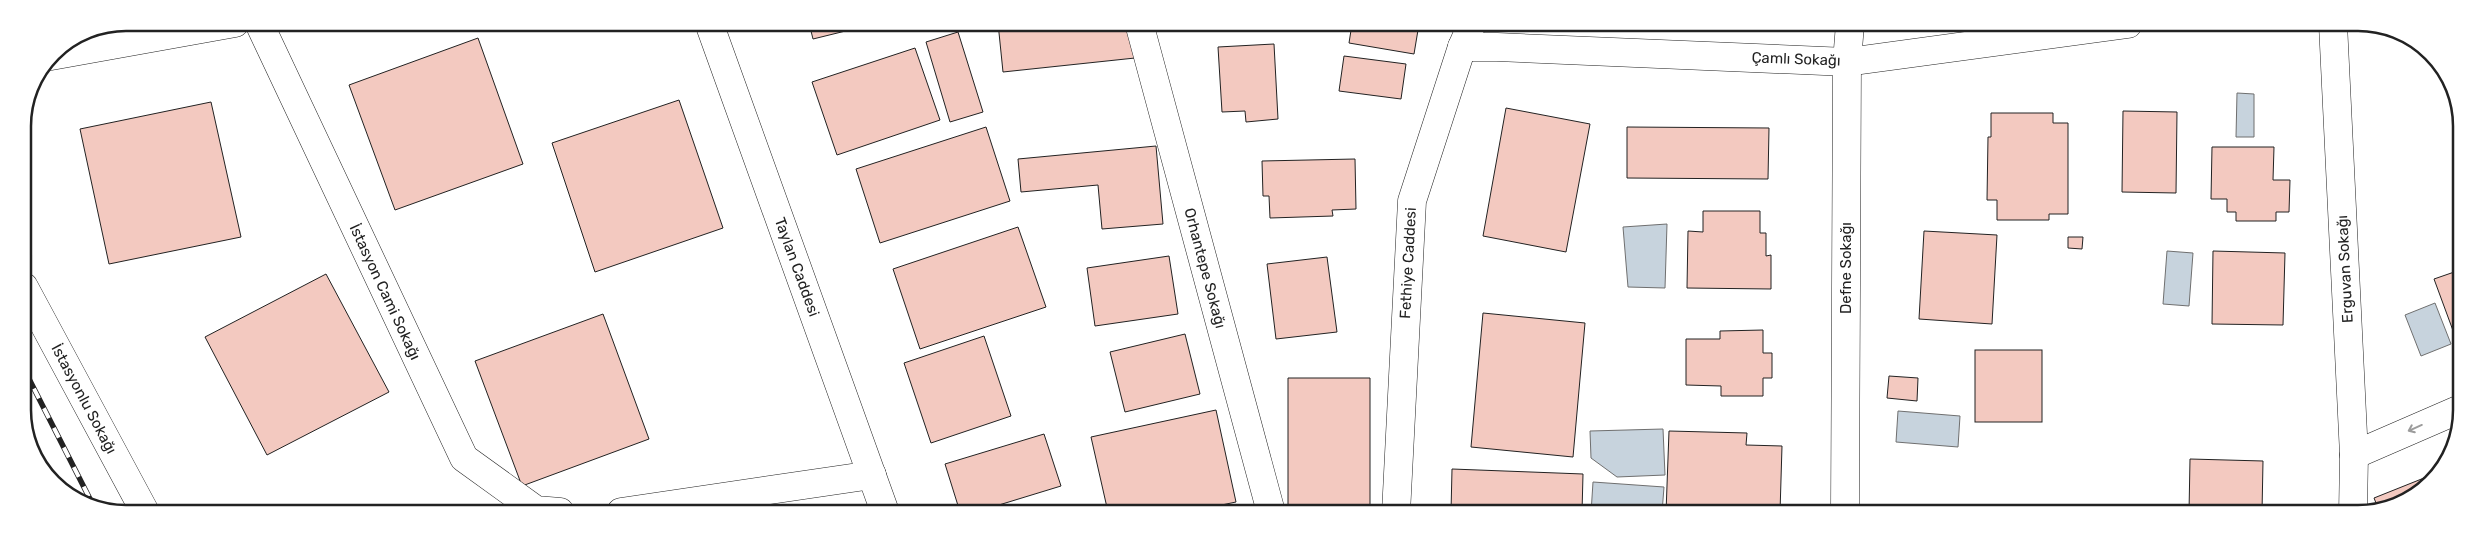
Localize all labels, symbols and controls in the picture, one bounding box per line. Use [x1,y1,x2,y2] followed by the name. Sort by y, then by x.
[1751,48,1841,70] street label: Çamlı Sokağı
[1180,206,1230,330] street label: Orhantepe Sokağı
[1396,207,1420,319] street label: Fethiye Caddesi
[771,215,823,319] street label: Taylan Caddesi
[2333,215,2357,323] street label: Erguvan Sokağı
[346,221,424,363] street label: İstasyon Cami Sokağı
[1837,222,1855,314] street label: Defne Sokağı
[47,341,121,457] street label: İstasyonlu Sokağı
[2408,424,2423,434] one-way arrow

